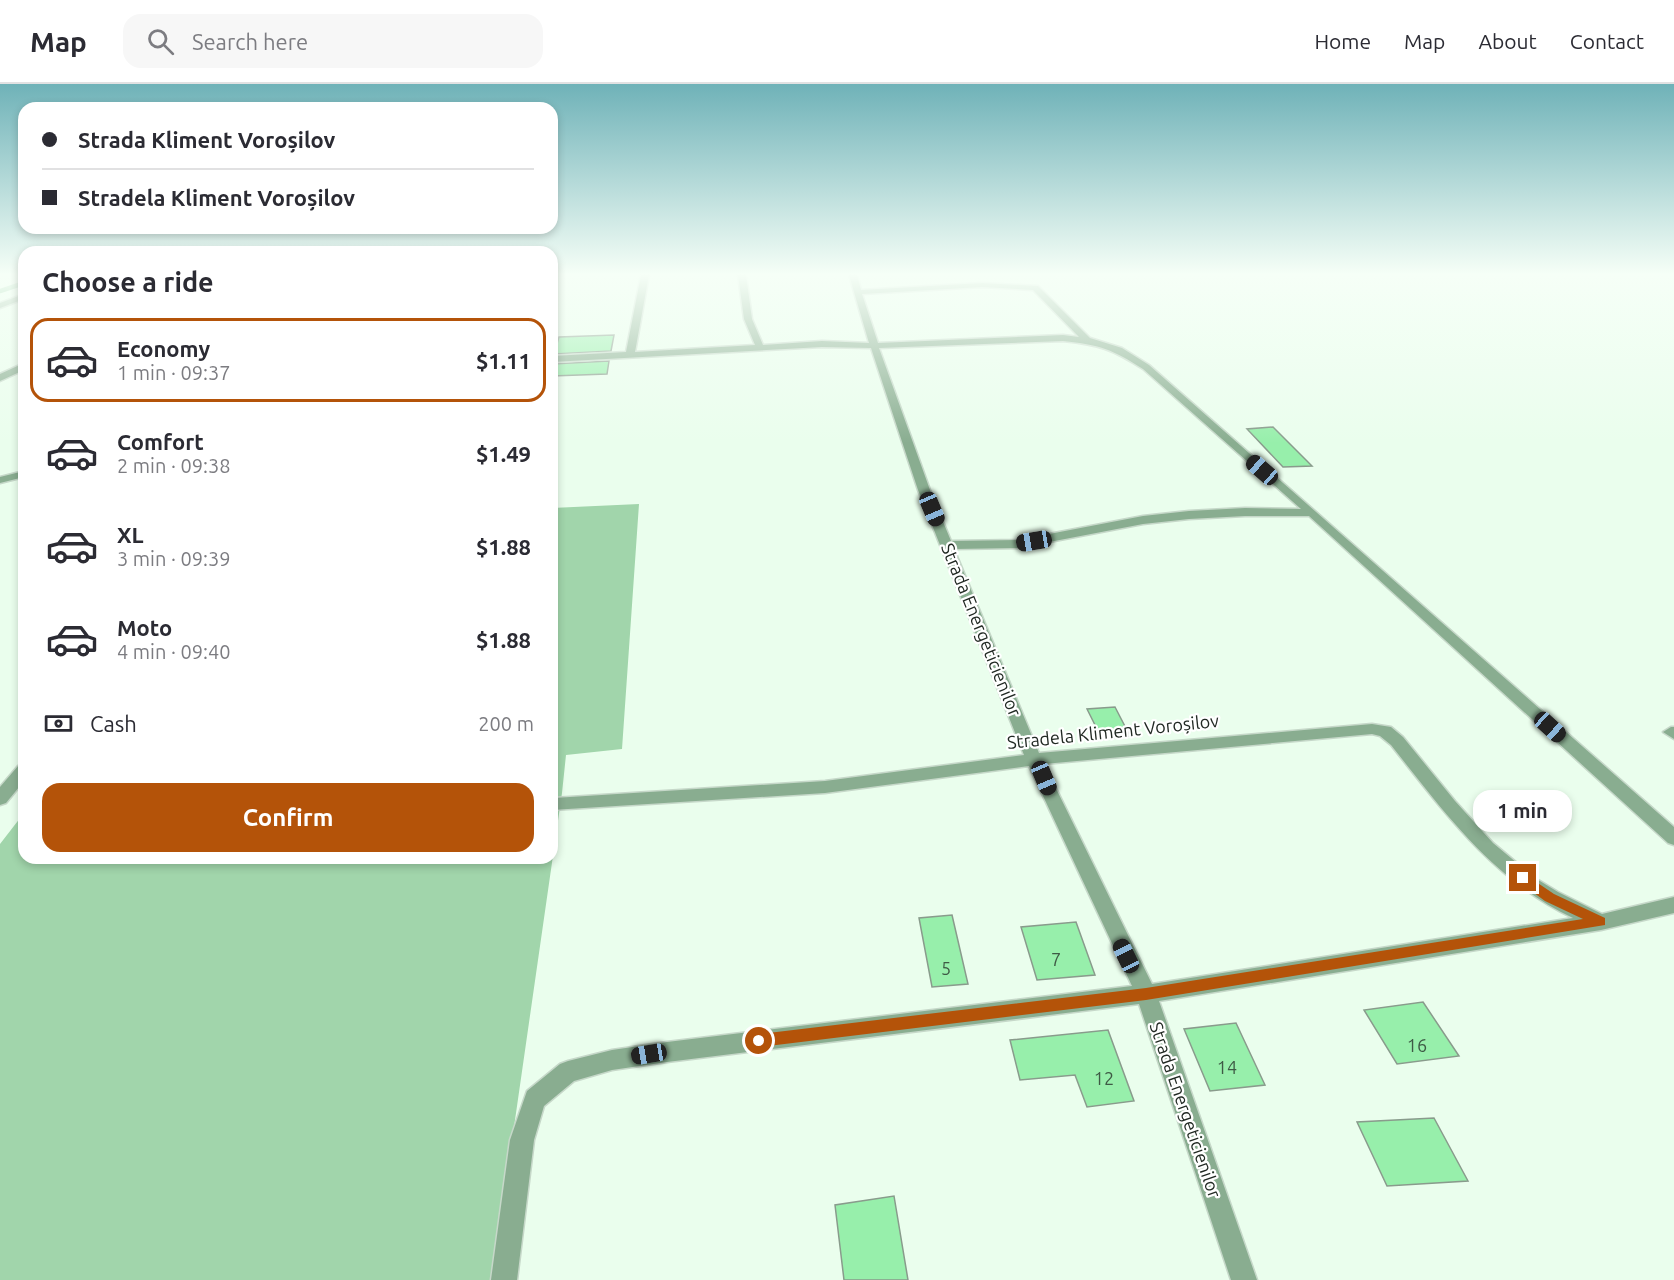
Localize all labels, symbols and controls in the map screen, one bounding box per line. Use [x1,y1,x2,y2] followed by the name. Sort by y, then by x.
[123,14,543,68] search box
[144,25,177,58] icon: search
[30,26,87,57] text: Map
[192,29,308,54] text: Search here
[1314,29,1371,53] text: Home
[1404,29,1445,53] text: Map
[1478,29,1537,53] text: About
[1570,29,1644,53] text: Contact
[78,127,335,152] text: Strada Kliment Voroșilov
[78,185,355,210] text: Stradela Kliment Voroșilov
[42,267,214,297] text: Choose a ride
[45,333,99,387] icon: car
[117,336,210,361] text: Economy
[476,348,531,373] text: $1.11
[117,361,231,384] text: 1 min · 09:37
[45,426,99,480] icon: car
[117,429,204,454] text: Comfort
[476,441,531,466] text: $1.49
[1243,451,1281,489] car
[117,454,231,477] text: 2 min · 09:38
[917,489,947,529] car
[45,519,99,573] icon: car
[117,522,144,547] text: XL
[1015,529,1053,553] car
[476,534,531,559] text: $1.88
[938,540,1026,719] street label: Strada Energeticienilor
[117,547,231,570] text: 3 min · 09:39
[45,612,99,666] icon: car
[117,615,172,640] text: Moto
[476,627,531,652] text: $1.88
[117,640,231,663] text: 4 min · 09:40
[42,707,75,740] icon: cash
[1531,708,1569,746] car
[1006,710,1220,752] street label: Stradela Kliment Voroșilov
[90,711,137,736] text: Cash
[478,712,534,735] text: 200 m
[1029,758,1059,798] car
[42,783,534,852] button: Confirm
[1474,791,1573,833] callout: 1 min
[1497,799,1548,822] text: 1 min
[1509,864,1536,891] route end
[1110,936,1142,976] car
[1051,949,1061,969] house number: 7
[941,958,951,978] house number: 5
[1146,1019,1226,1200] street label: Strada Energeticienilor
[745,1027,772,1054] route start
[1407,1035,1427,1055] house number: 16
[630,1042,668,1066] car
[1217,1057,1237,1077] house number: 14
[1094,1068,1114,1088] house number: 12

